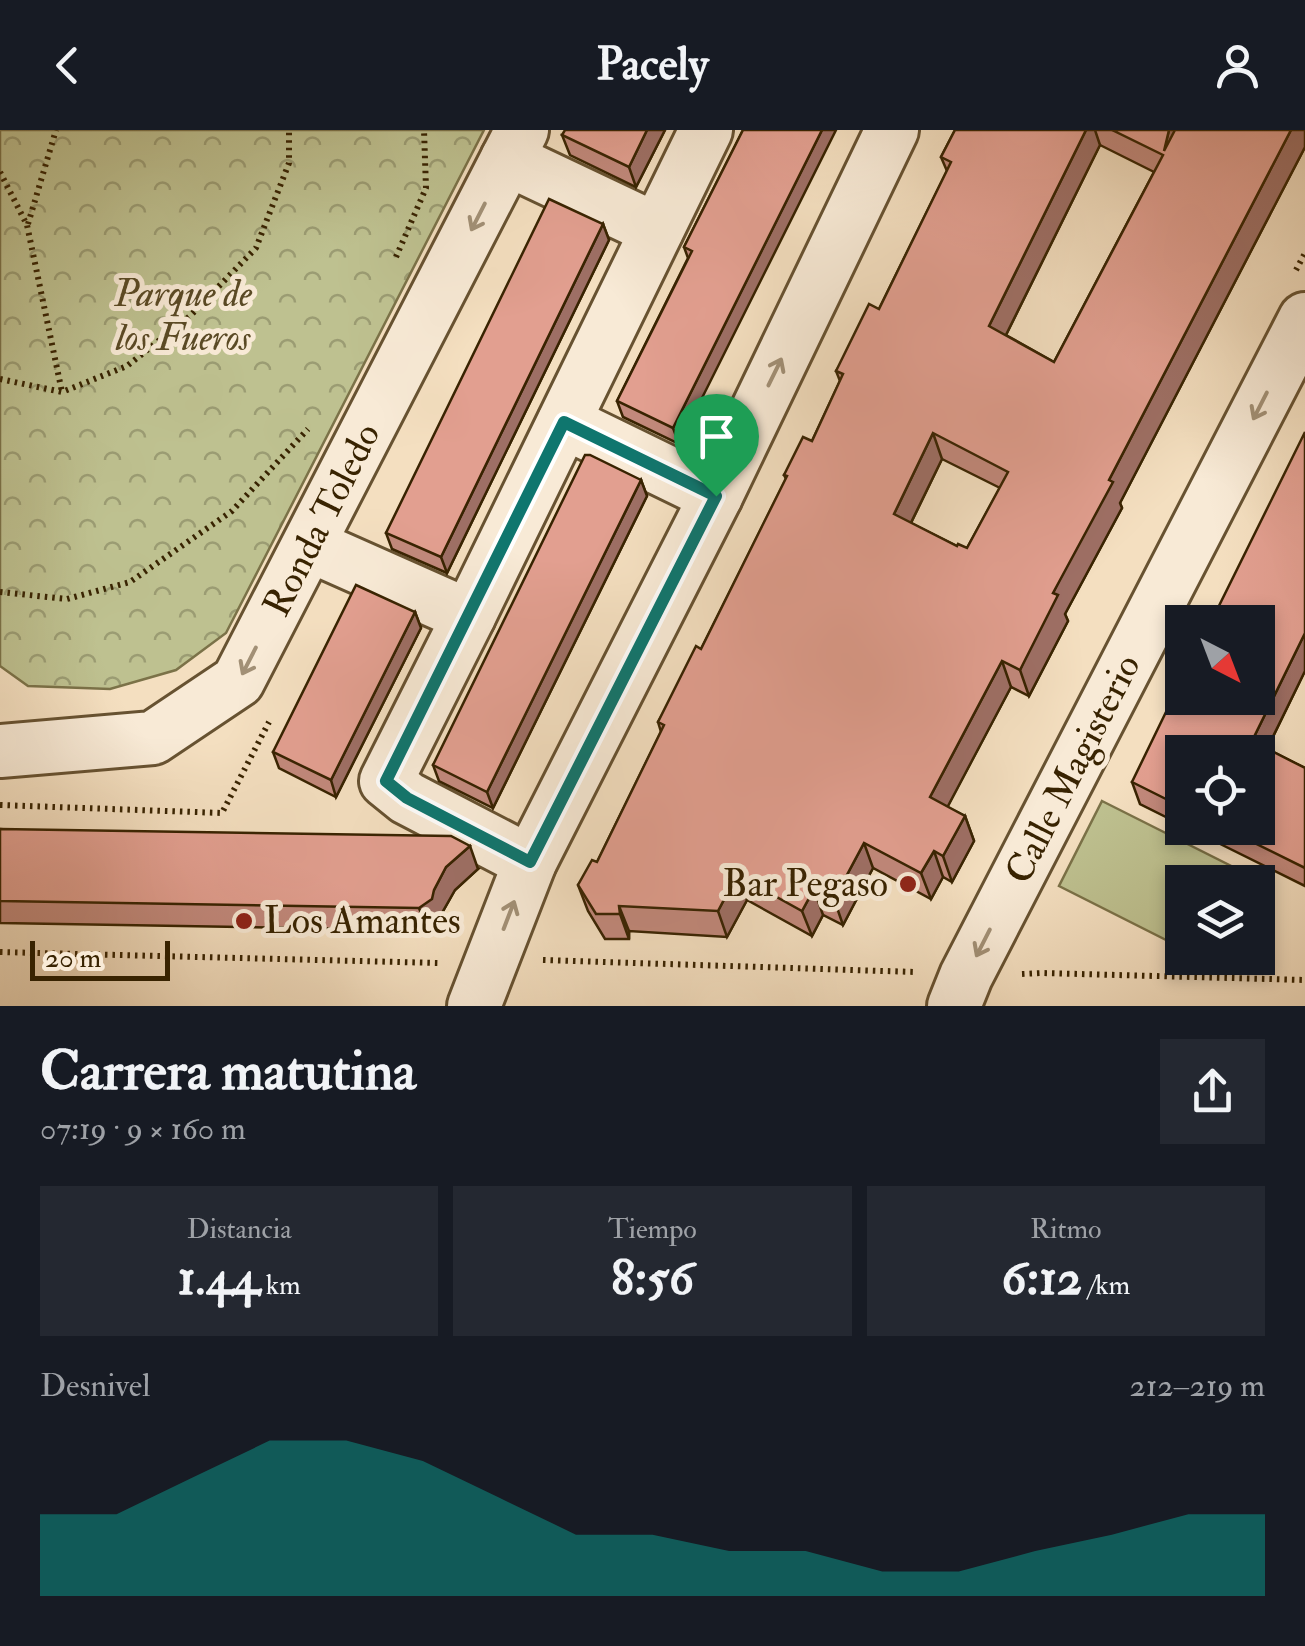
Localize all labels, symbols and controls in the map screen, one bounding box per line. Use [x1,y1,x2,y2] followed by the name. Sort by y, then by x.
[597,37,708,93] text: Pacely
[40,38,95,93] icon: back
[1210,38,1265,93] icon: person
[468,201,487,231] one-way arrow
[113,270,252,362] park label: Parque de los Fueros
[767,358,786,388] one-way arrow
[1250,390,1269,420] one-way arrow
[674,394,759,497] pin
[689,409,744,464] icon: arrive
[253,415,391,625] street label: Ronda Toledo
[1165,605,1275,715] north arrow
[1165,605,1275,975] map controls
[239,646,258,676] one-way arrow
[995,646,1151,892] street label: Calle Magisterio
[1165,735,1275,845] button: locate
[723,860,888,908] place label: Bar Pegaso
[1165,865,1275,975] button: layers
[897,873,919,895] marker: Bar Pegaso
[264,897,461,945] place label: Los Amantes
[501,901,519,932] one-way arrow
[233,910,255,932] marker: Los Amantes
[973,928,992,958] one-way arrow
[30,936,170,980] scale bar
[45,941,101,976] text: 20 m
[40,1037,416,1106] text: Carrera matutina
[1160,1039,1265,1144] button: share
[40,1109,246,1149] text: 07:19 · 9 × 160 m
[187,1212,292,1247] text: Distancia
[608,1212,697,1247] text: Tiempo
[1030,1212,1102,1247] text: Ritmo
[178,1247,260,1310] text: 1.44
[611,1247,694,1310] text: 8:56
[1001,1247,1082,1310] text: 6:12
[260,1268,301,1303] text: km
[1082,1268,1130,1303] text: /km
[40,1366,150,1406] text: Desnivel
[1129,1366,1265,1406] text: 212–219 m

